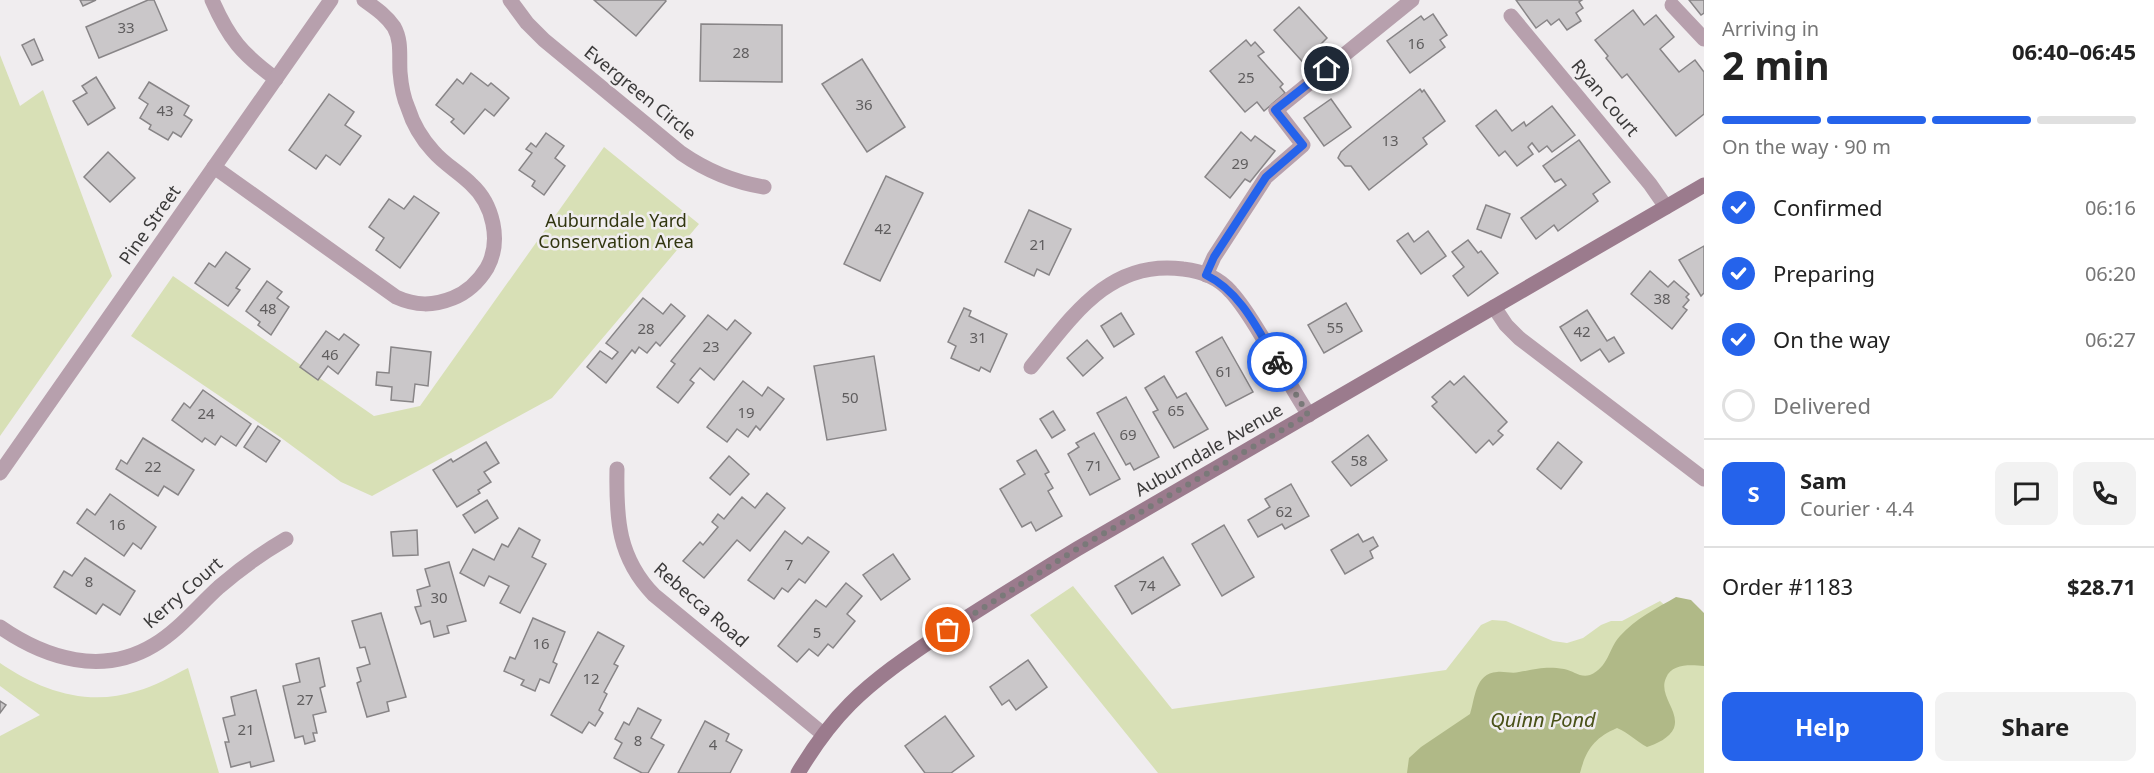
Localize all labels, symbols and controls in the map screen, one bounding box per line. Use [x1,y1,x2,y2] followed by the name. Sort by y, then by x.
[1722,15,1819,42] text: Arriving in
[117,17,135,37] house number: 33
[1407,33,1425,53] house number: 16
[2012,36,2136,66] text: 06:40–06:45
[1722,38,1829,91] text: 2 min
[580,40,702,145] street label: Evergreen Circle
[732,42,750,62] house number: 28
[1301,43,1352,94] pin
[1310,52,1343,85] icon: home
[1566,54,1645,141] street label: Ryan Court
[1237,67,1255,87] house number: 25
[855,94,873,114] house number: 36
[156,100,174,120] house number: 43
[1381,130,1399,150] house number: 13
[1722,133,1891,160] text: On the way · 90 m
[1231,153,1249,173] house number: 29
[113,180,186,269] street label: Pine Street
[1722,191,1755,224] icon: check
[1773,192,1883,222] text: Confirmed
[2085,194,2136,221] text: 06:16
[538,208,694,253] park label: Auburndale Yard Conservation Area
[874,218,892,238] house number: 42
[1029,234,1047,254] house number: 21
[1722,257,1755,290] icon: check
[1773,258,1875,288] text: Preparing
[2085,260,2136,287] text: 06:20
[1653,288,1671,308] house number: 38
[259,298,277,318] house number: 48
[1326,317,1344,337] house number: 55
[637,318,655,338] house number: 28
[1573,321,1591,341] house number: 42
[1722,323,1755,356] icon: check
[1773,324,1890,354] text: On the way
[2085,326,2136,353] text: 06:27
[969,327,987,347] house number: 31
[1247,332,1307,392] courier
[702,336,720,356] house number: 23
[321,344,339,364] house number: 46
[1261,346,1294,379] icon: bike
[1215,361,1233,381] house number: 61
[841,387,859,407] house number: 50
[1773,390,1871,420] text: Delivered
[1130,397,1287,501] street label: Auburndale Avenue
[1167,400,1185,420] house number: 65
[737,402,755,422] house number: 19
[197,403,215,423] house number: 24
[1119,424,1137,444] house number: 69
[1350,450,1368,470] house number: 58
[1085,455,1103,475] house number: 71
[144,456,162,476] house number: 22
[1995,462,2058,525] button: chat
[2073,462,2136,525] button: phone
[1800,465,1847,495] text: Sam
[1747,478,1760,508] text: S
[1800,495,1914,522] text: Courier · 4.4
[1275,501,1293,521] house number: 62
[108,514,126,534] house number: 16
[138,551,227,633] street label: Kerry Court
[785,554,793,574] house number: 7
[649,557,754,652] street label: Rebecca Road
[85,571,93,591] house number: 8
[1722,571,1853,601] text: Order #1183
[2067,571,2136,601] text: $28.71
[1138,575,1156,595] house number: 74
[430,587,448,607] house number: 30
[922,604,973,655] pin
[931,613,964,646] icon: bag
[813,622,821,642] house number: 5
[532,633,550,653] house number: 16
[582,668,600,688] house number: 12
[296,689,314,709] house number: 27
[1722,692,1923,761] button: Help
[1935,692,2136,761] button: Share
[1490,706,1596,733] water label: Quinn Pond
[237,719,255,739] house number: 21
[634,730,642,750] house number: 8
[709,734,718,754] house number: 4

